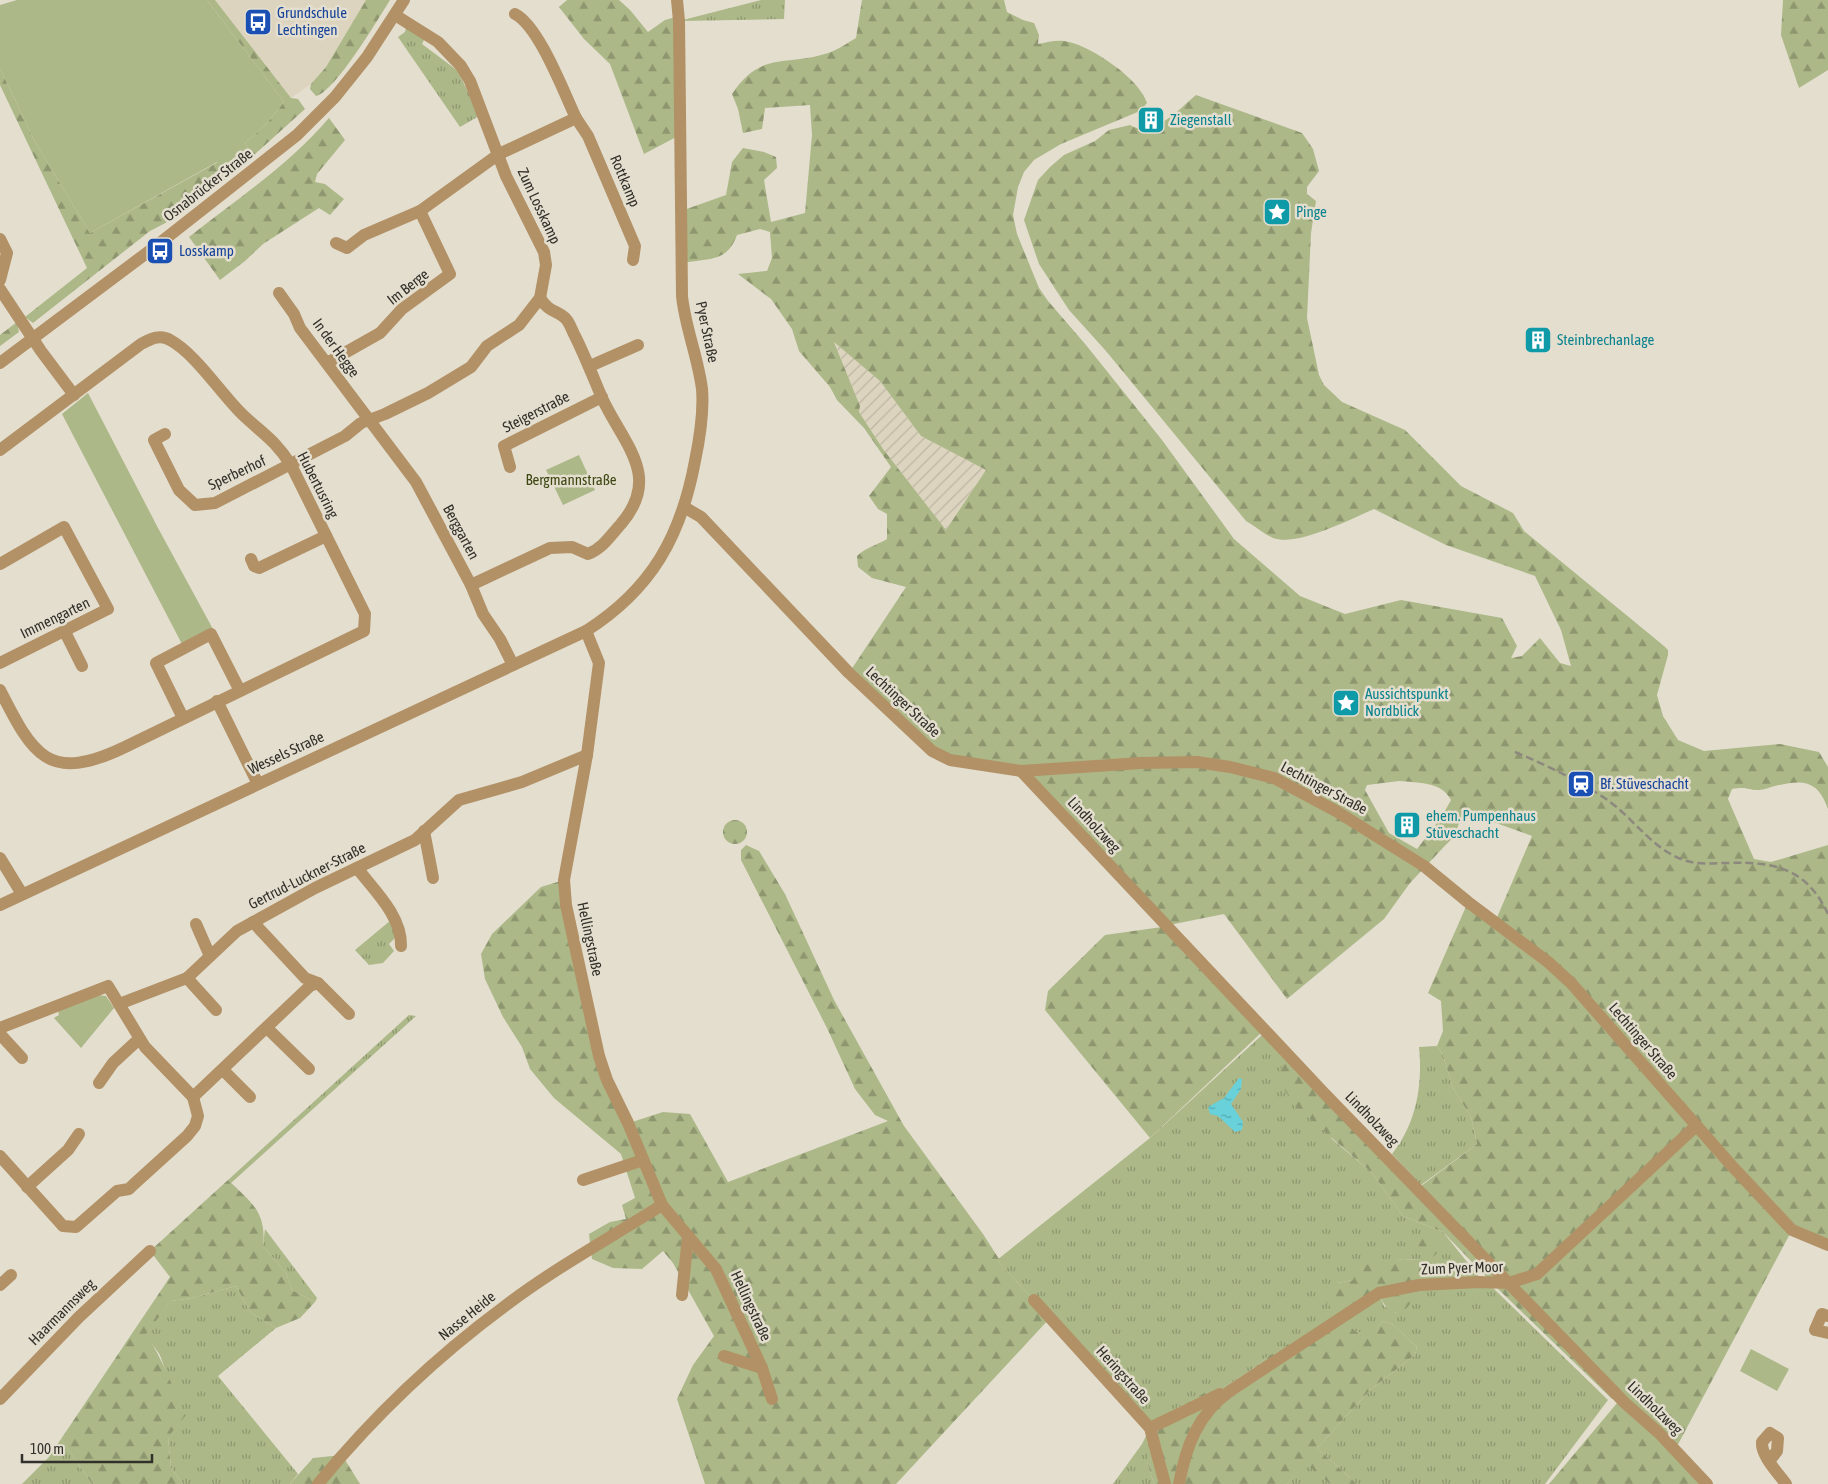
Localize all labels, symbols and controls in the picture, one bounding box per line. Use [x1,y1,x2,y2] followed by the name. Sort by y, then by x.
[277,4,347,38] place label: Grundschule Lechtingen
[243,7,273,37] bus stop icon: Grundschule Lechtingen
[1136,105,1166,135] building icon: Ziegenstall
[1170,111,1232,128] place label: Ziegenstall
[160,145,256,224] street label: Osnabrücker Straße
[607,152,644,209] street label: Rottkamp
[514,165,564,246] street label: Zum Losskamp
[1262,197,1292,227] place icon: Pinge
[1296,203,1327,220] place label: Pinge
[145,236,175,266] bus stop icon: Losskamp
[179,242,234,259] place label: Losskamp
[384,265,432,308] street label: Im Berge
[693,300,722,364] street label: Pyer Straße
[309,315,363,380] street label: In der Hegge
[1523,325,1553,355] building icon: Steinbrechanlage
[1557,331,1654,348] place label: Steinbrechanlage
[500,387,572,436] street label: Steigerstraße
[294,449,343,521] street label: Hubertusring
[205,452,268,493] street label: Sperberhof
[525,471,617,488] park label: Bergmannstraße
[440,501,483,562] street label: Berggarten
[17,593,92,642] street label: Immengarten
[863,663,944,741] street label: Lechtinger Straße
[1365,685,1449,719] place label: Aussichtspunkt Nordblick
[1331,688,1361,718] place icon: Aussichtspunkt Nordblick
[245,728,327,777] street label: Wessels Straße
[1278,758,1371,818] street label: Lechtinger Straße
[1566,769,1596,799] station icon: Bf. Stüveschacht
[1600,775,1689,792] place label: Bf. Stüveschacht
[1064,793,1125,856] street label: Lindholzweg
[1426,807,1536,841] place label: ehem. Pumpenhaus Stüveschacht
[1392,810,1422,840] building icon: ehem. Pumpenhaus Stüveschacht
[245,839,368,912] street label: Gertrud-Luckner-Straße
[574,900,607,978] street label: Hellingstraße
[1606,999,1681,1082] street label: Lechtinger Straße
[1342,1088,1403,1150] street label: Lindholzweg
[1421,1258,1504,1277] street label: Zum Pyer Moor
[728,1268,775,1344] street label: Hellingstraße
[25,1275,99,1348] street label: Haarmannsweg
[435,1287,499,1344] street label: Nasse Heide
[1093,1342,1154,1407] street label: Heringstraße
[1624,1377,1687,1438] street label: Lindholzweg
[22,1432,152,1464] scale bar
[30,1440,64,1457] text: 100 m

